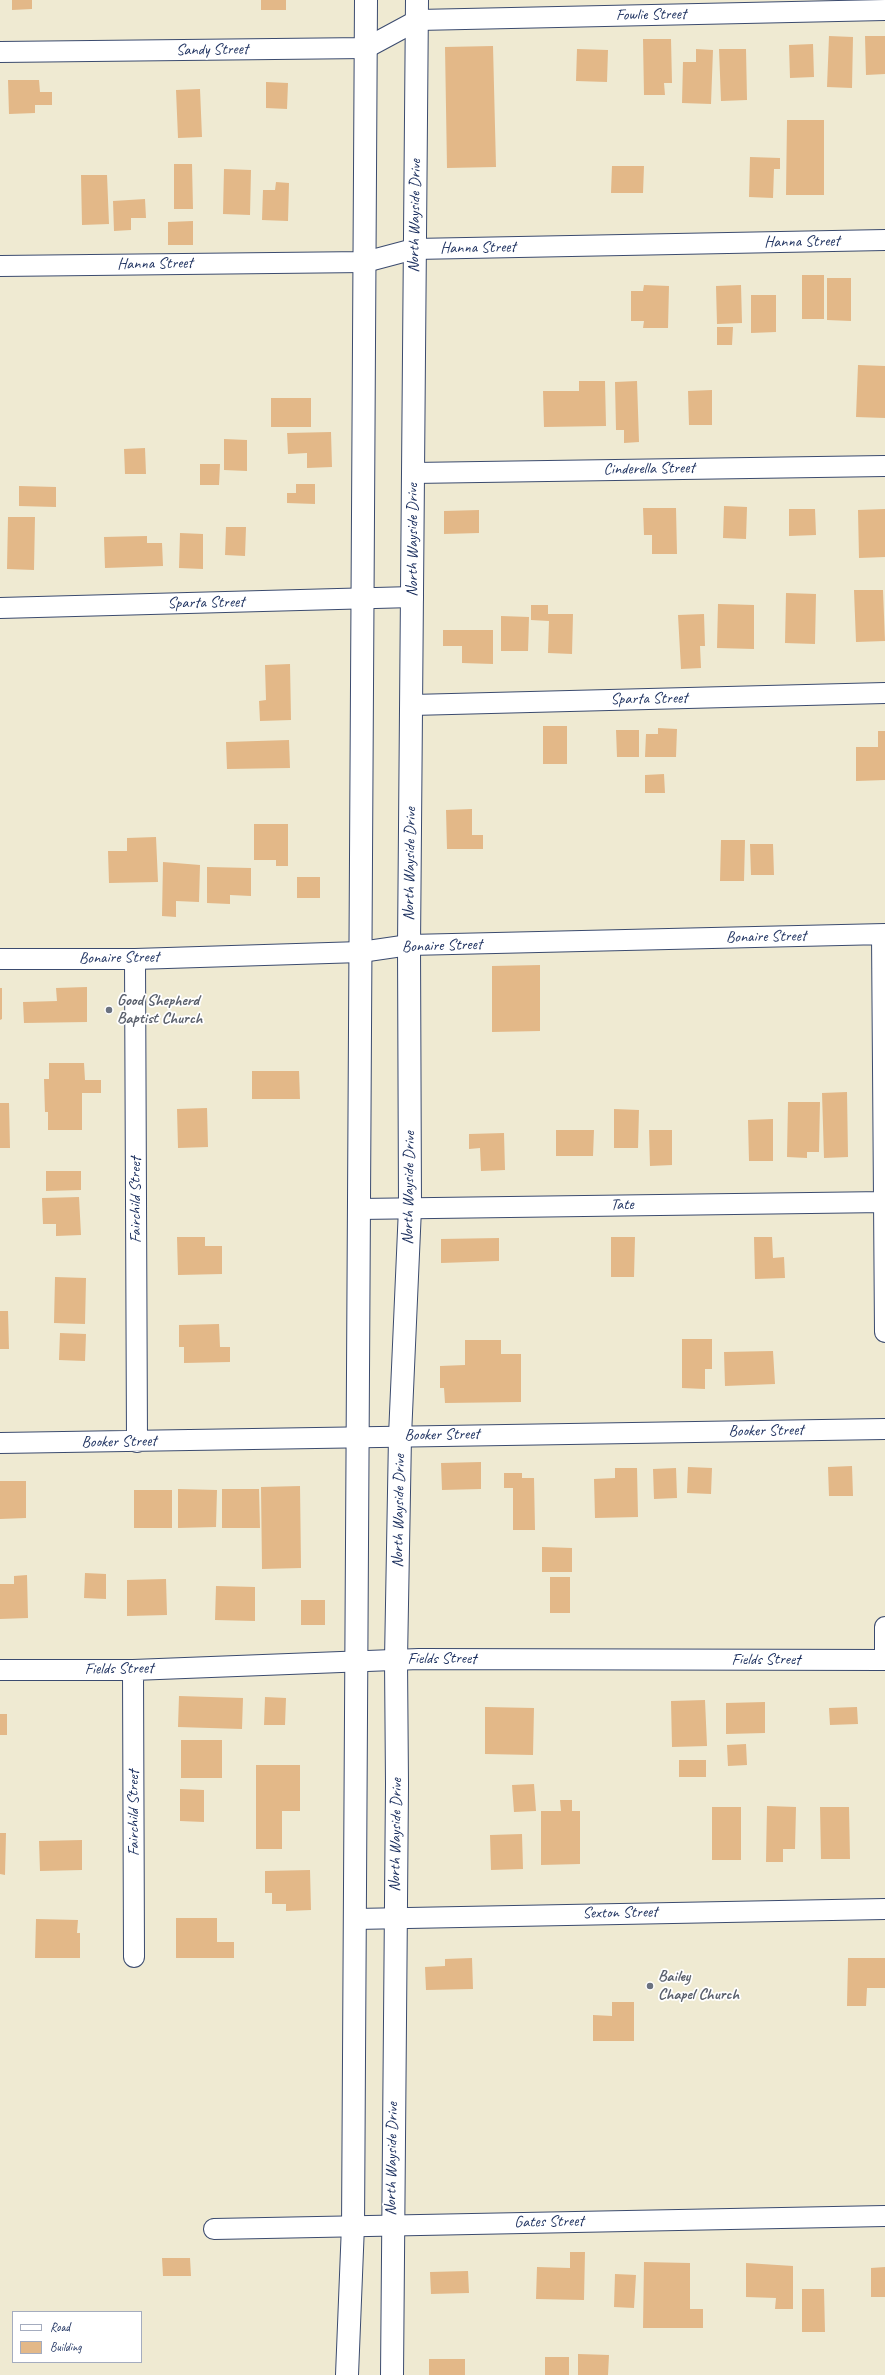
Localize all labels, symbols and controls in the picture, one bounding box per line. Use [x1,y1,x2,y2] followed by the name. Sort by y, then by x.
[616,5,686,25] street label: Fowlie Street
[176,40,248,60] street label: Sandy Street
[404,159,426,273] street label: North Wayside Drive
[764,232,840,252] street label: Hanna Street
[440,238,516,258] street label: Hanna Street
[117,254,193,274] street label: Hanna Street
[603,459,695,479] street label: Cinderella Street
[403,483,423,597] street label: North Wayside Drive
[167,593,245,613] street label: Sparta Street
[610,689,688,709] street label: Sparta Street
[399,807,421,921] street label: North Wayside Drive
[726,927,806,947] street label: Bonaire Street
[402,935,482,957] street label: Bonaire Street
[79,948,159,968] street label: Bonaire Street
[117,991,202,1029] place label: Good Shepherd Baptist Church
[104,1005,114,1015] marker: Good Shepherd Baptist Church
[398,1131,420,1245] street label: North Wayside Drive
[126,1157,146,1243] street label: Fairchild Street
[610,1195,634,1215] street label: Tate
[728,1421,804,1441] street label: Booker Street
[404,1425,480,1445] street label: Booker Street
[81,1432,157,1452] street label: Booker Street
[388,1454,410,1568] street label: North Wayside Drive
[408,1649,476,1669] street label: Fields Street
[732,1650,800,1670] street label: Fields Street
[84,1659,154,1679] street label: Fields Street
[124,1770,144,1856] street label: Fairchild Street
[385,1778,407,1892] street label: North Wayside Drive
[582,1903,658,1923] street label: Sexton Street
[658,1967,739,2005] place label: Bailey Chapel Church
[645,1981,655,1991] marker: Bailey Chapel Church
[381,2102,403,2216] street label: North Wayside Drive
[514,2212,584,2232] street label: Gates Street
[12,2311,142,2363] legend
[50,2319,70,2335] text: Road
[50,2339,82,2355] text: Building

